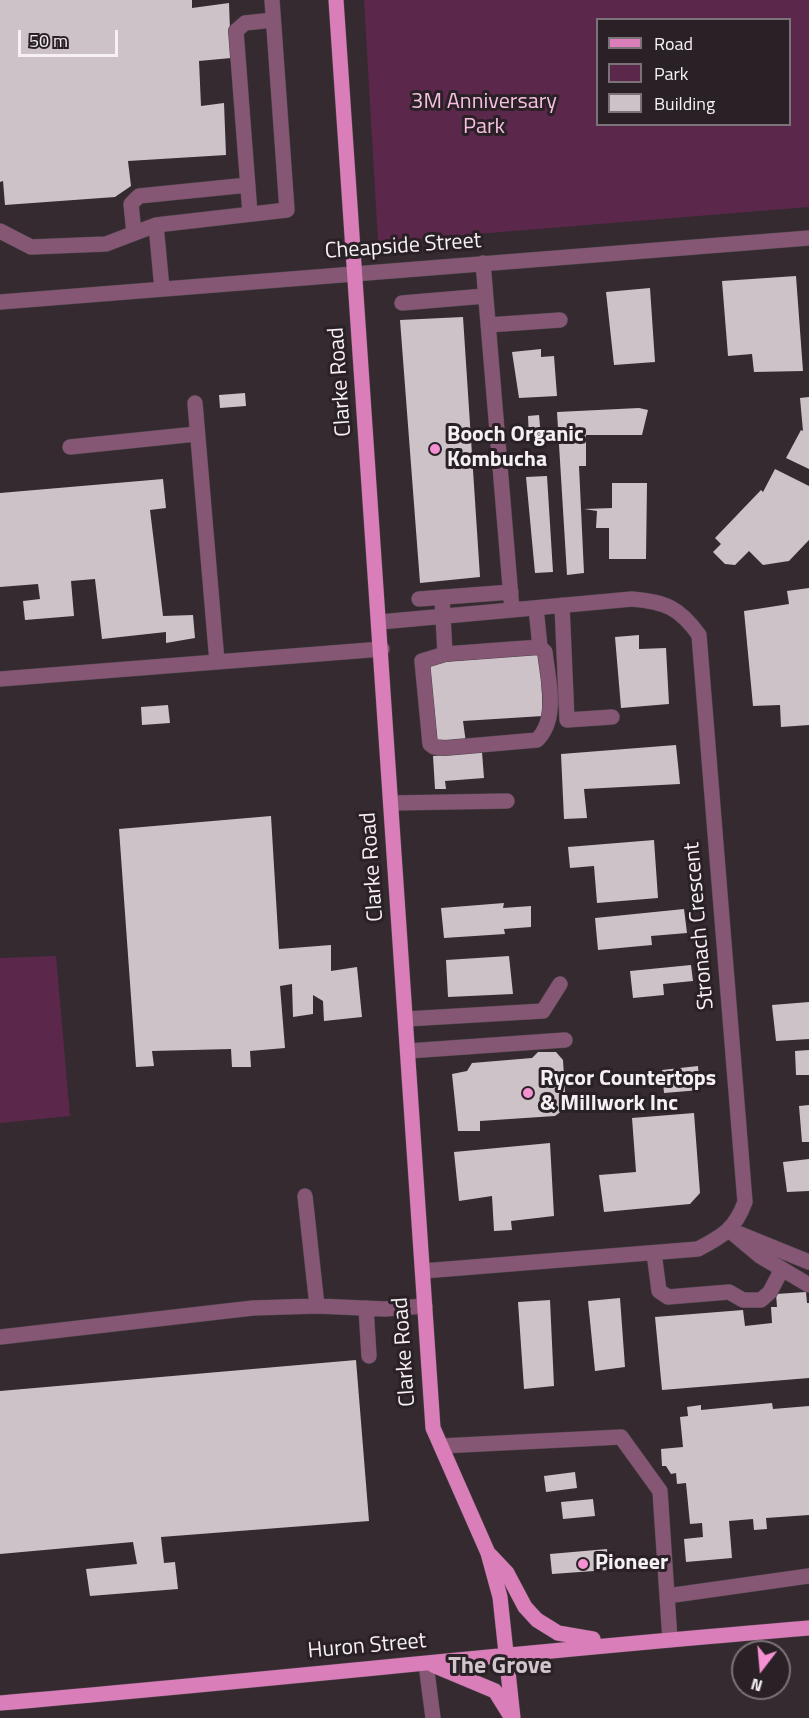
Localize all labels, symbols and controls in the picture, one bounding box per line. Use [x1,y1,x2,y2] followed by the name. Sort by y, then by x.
[21,18,122,56] scale bar
[596,18,791,126] legend
[29,27,68,54] text: 50 m
[654,30,693,57] text: Road
[654,60,688,87] text: Park
[411,90,557,142] park label: 3M Anniversary Park
[654,90,715,117] text: Building
[324,228,482,266] street label: Cheapside Street
[324,326,358,438] street label: Clarke Road
[447,423,584,475] place label: Booch Organic Kombucha
[428,442,442,456] marker: Booch Organic Kombucha
[356,811,390,923] street label: Clarke Road
[680,841,720,1011] street label: Stronach Crescent
[540,1067,716,1118] place label: Rycor Countertops & Millwork Inc
[521,1086,535,1100] marker: Rycor Countertops & Millwork Inc
[388,1296,422,1408] street label: Clarke Road
[595,1551,668,1577] place label: Pioneer
[576,1557,590,1571] marker: Pioneer
[307,1629,427,1665] street label: Huron Street
[731,1640,791,1700] north arrow
[448,1653,552,1681] district label: The Grove
[748,1672,765,1698] text: N

